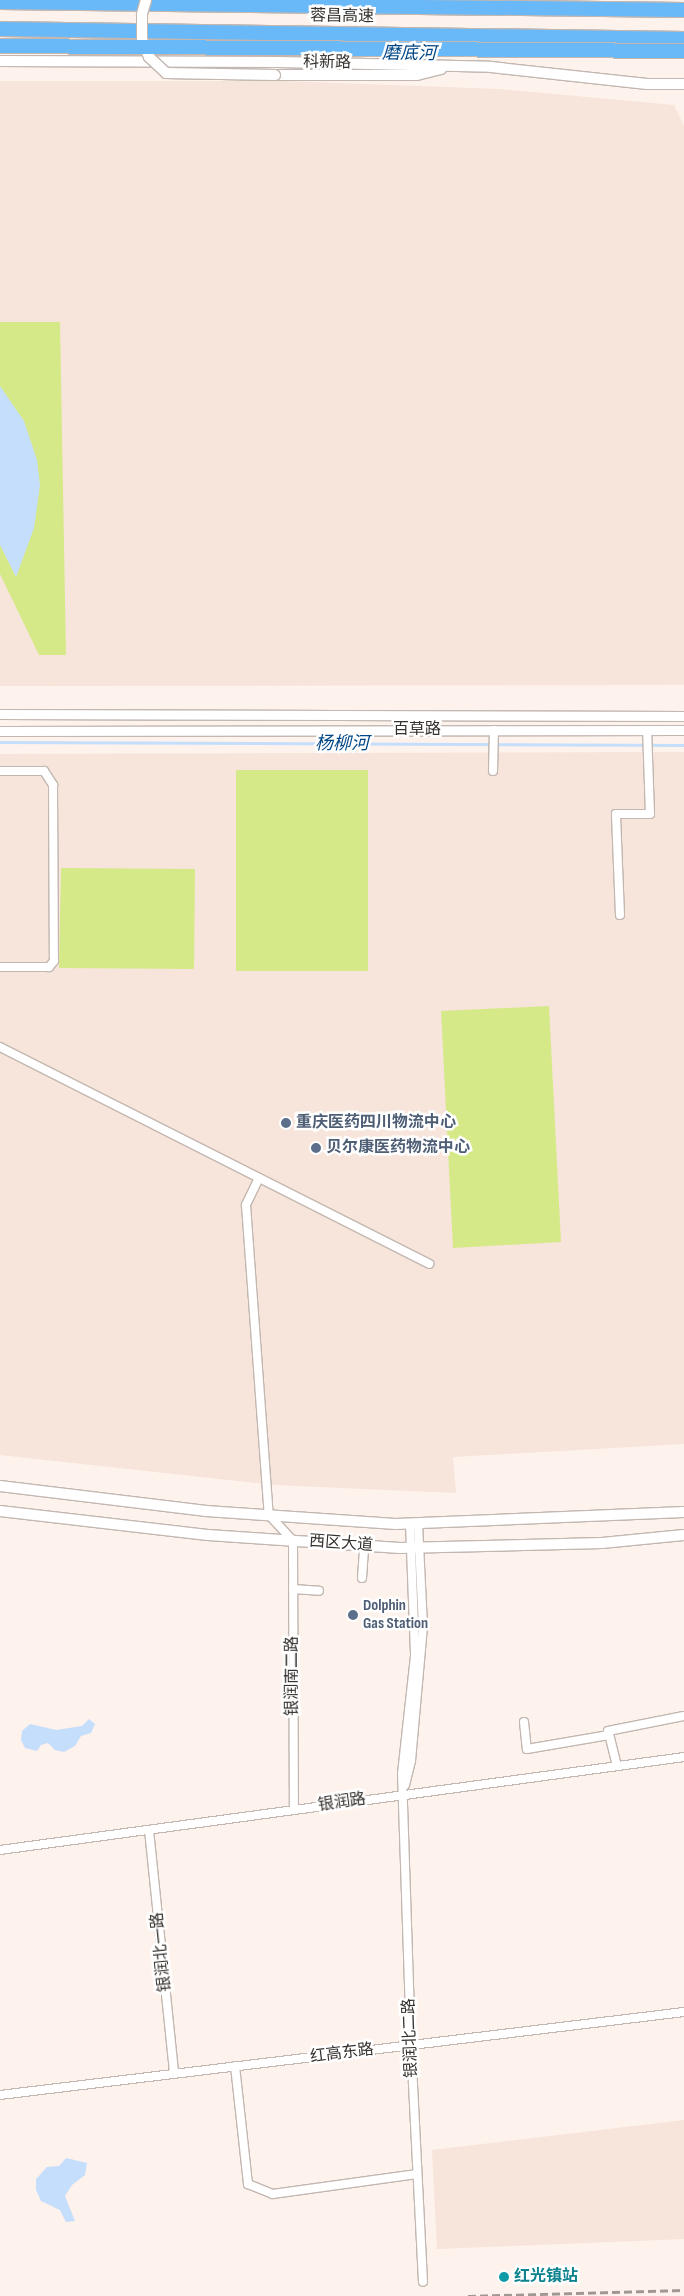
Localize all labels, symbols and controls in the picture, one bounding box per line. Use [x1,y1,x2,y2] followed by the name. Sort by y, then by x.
[310,7,374,27] street label: 蓉昌高速
[382,43,436,65] water label: 磨底河
[303,53,351,73] street label: 科新路
[393,720,441,740] street label: 百草路
[315,733,369,755] water label: 杨柳河
[296,1113,456,1133] place label: 重庆医药四川物流中心
[280,1117,292,1129] marker: 重庆医药四川物流中心
[326,1138,470,1158] place label: 贝尔康医药物流中心
[310,1142,322,1154] marker: 贝尔康医药物流中心
[308,1532,374,1556] street label: 西区大道
[363,1596,428,1634] place label: Dolphin Gas Station
[347,1609,359,1621] marker: Dolphin Gas Station
[283,1636,303,1716] street label: 银润南二路
[317,1790,367,1816] street label: 银润路
[148,1911,176,1993] street label: 银润北一路
[400,1998,422,2078] street label: 银润北二路
[309,2041,375,2067] street label: 红高东路
[514,2267,578,2287] place label: 红光镇站
[498,2271,510,2283] marker: 红光镇站

